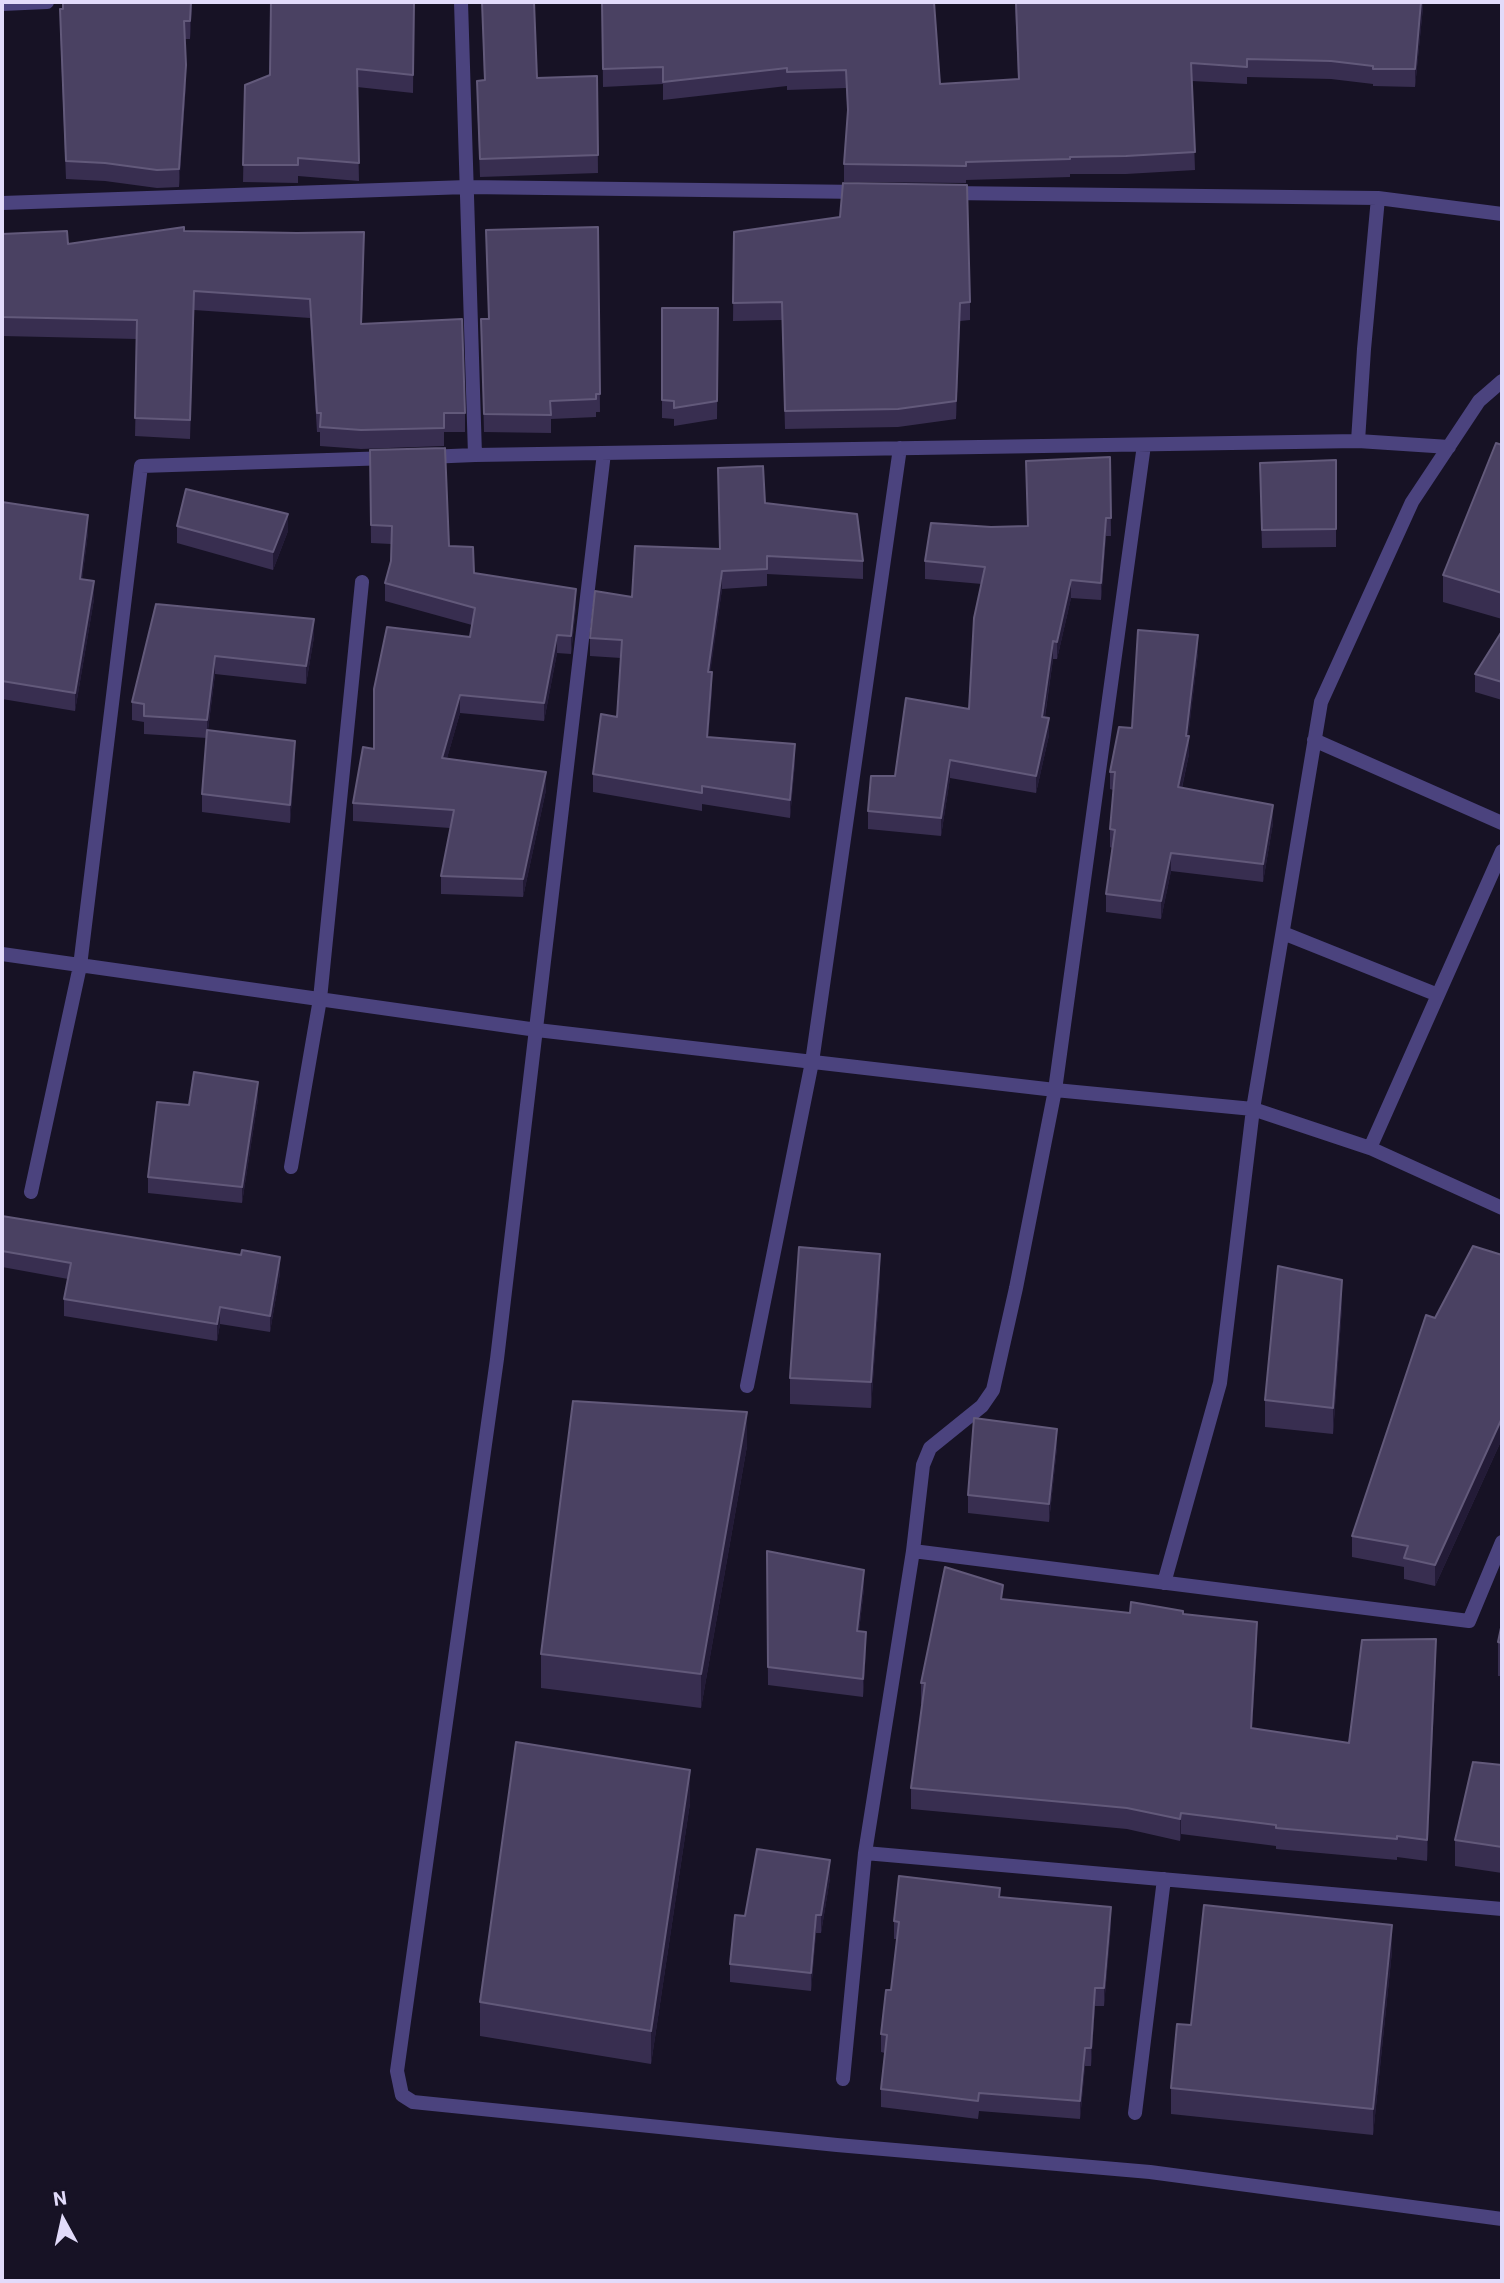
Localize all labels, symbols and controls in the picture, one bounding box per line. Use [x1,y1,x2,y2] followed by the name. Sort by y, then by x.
[28,2185,98,2255] north arrow
[52,2186,68,2211] text: N

